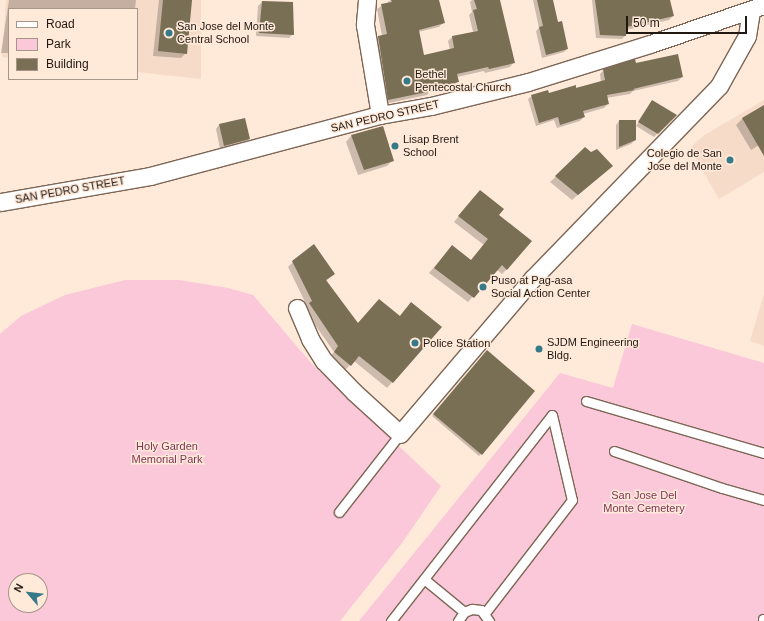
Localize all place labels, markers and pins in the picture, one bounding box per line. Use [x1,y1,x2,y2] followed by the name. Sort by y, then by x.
[177,20,274,46] place label: San Jose del Monte Central School
[164,28,174,38] marker: San Jose del Monte Central School
[415,68,511,94] place label: Bethel Pentecostal Church
[402,76,412,86] marker: Bethel Pentecostal Church
[403,133,459,159] place label: Lisap Brent School
[390,141,400,151] marker: Lisap Brent School
[647,147,722,173] place label: Colegio de San Jose del Monte
[725,155,735,165] marker: Colegio de San Jose del Monte
[491,274,591,300] place label: Puso at Pag-asa Social Action Center
[478,282,488,292] marker: Puso at Pag-asa Social Action Center
[423,336,490,350] place label: Police Station
[547,336,639,362] place label: SJDM Engineering Bldg.
[410,338,420,348] marker: Police Station
[534,344,544,354] marker: SJDM Engineering Bldg.

